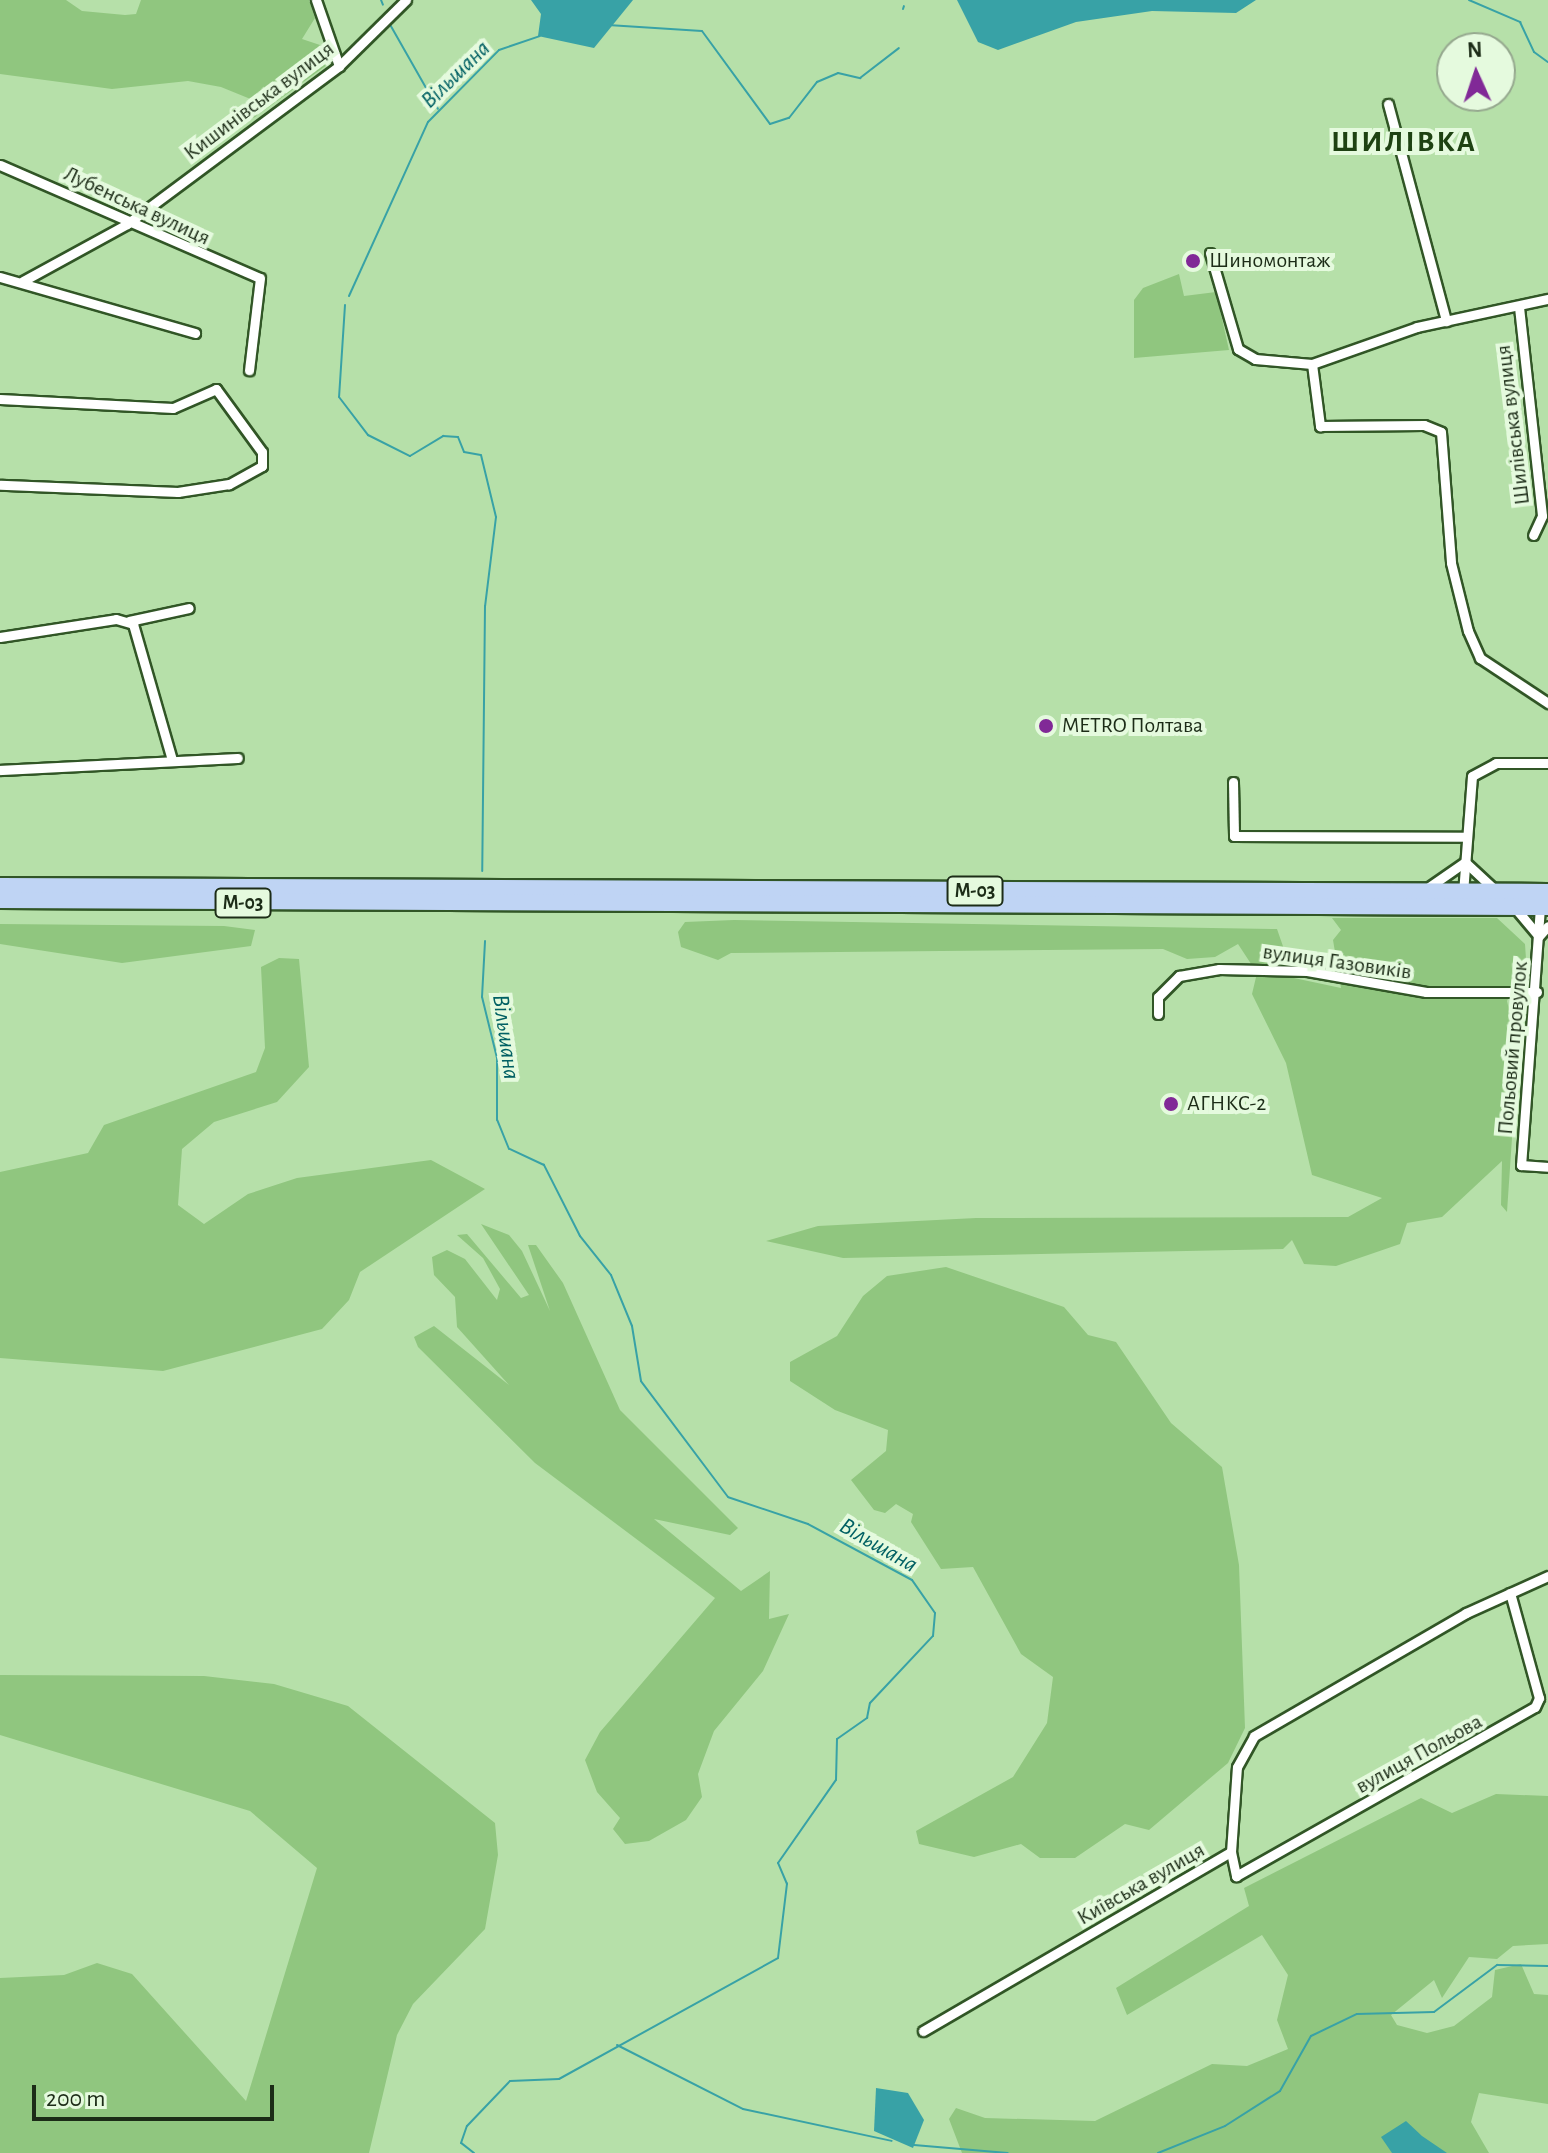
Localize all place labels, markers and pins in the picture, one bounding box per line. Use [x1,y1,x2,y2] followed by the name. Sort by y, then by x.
[1209,248,1331,274] place label: Шиномонтаж
[1184,252,1202,270] marker: Шиномонтаж
[1062,713,1203,739] place label: METRO Полтава
[1037,717,1055,735] marker: METRO Полтава
[1187,1091,1266,1117] place label: АГНКС-2
[1162,1095,1180,1113] marker: АГНКС-2

